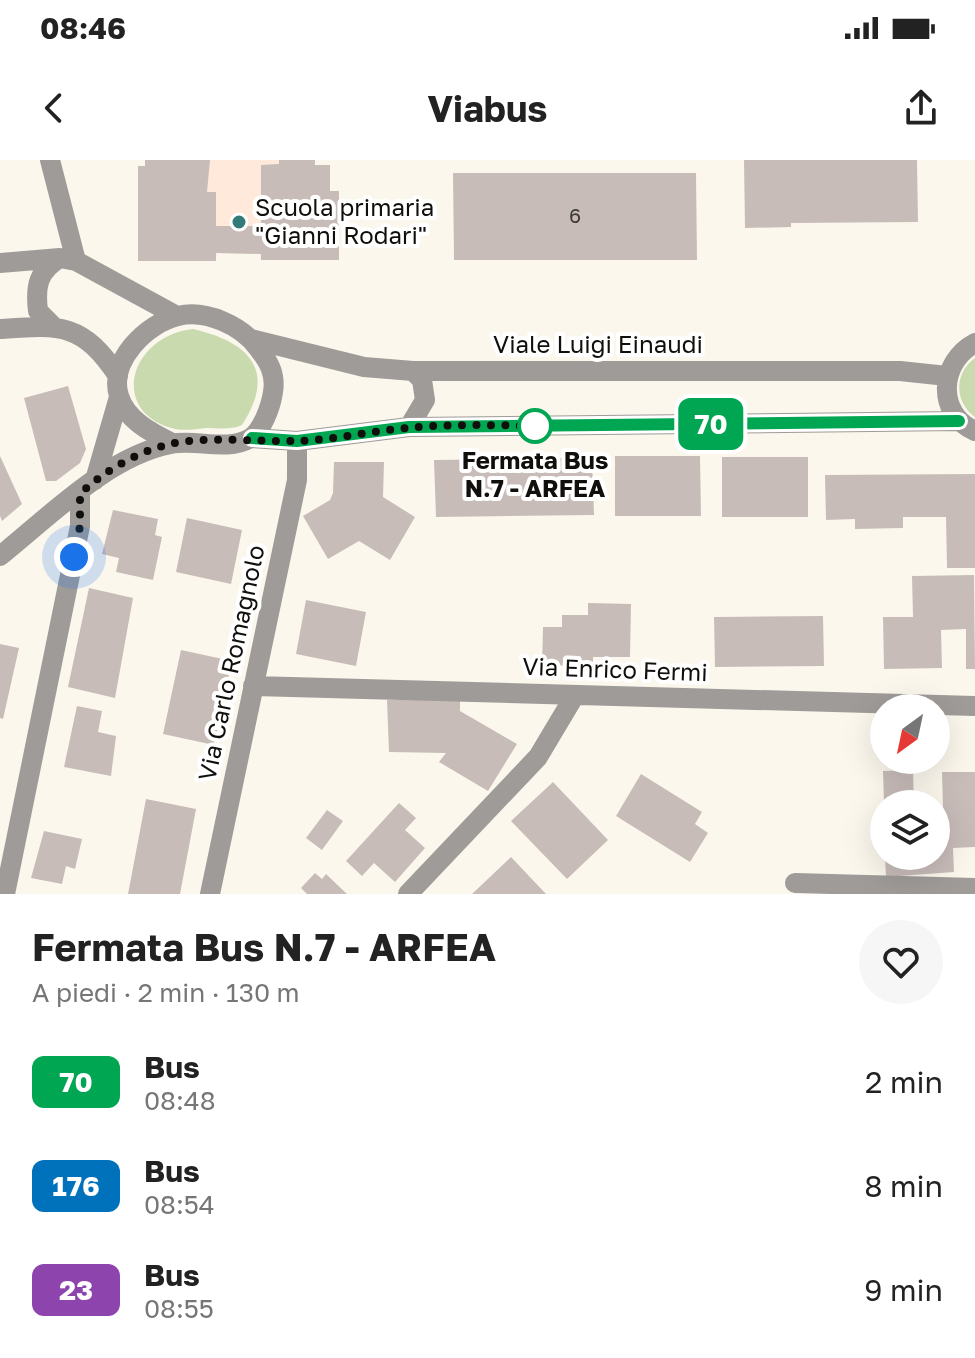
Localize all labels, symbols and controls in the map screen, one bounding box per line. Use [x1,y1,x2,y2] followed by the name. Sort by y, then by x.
[40,10,126,46] text: 08:46
[32,86,76,130] icon: back
[899,86,943,130] icon: share
[427,87,548,130] text: Viabus
[255,192,434,249] place label: Scuola primaria "Gianni Rodari"
[569,203,581,227] house number: 6
[230,213,248,231] marker: Scuola primaria "Gianni Rodari"
[493,329,703,358] street label: Viale Luigi Einaudi
[675,398,747,450] line badge: 70
[694,407,728,440] text: 70
[518,409,552,443] marker: Fermata Bus N.7 - ARFEA
[462,445,608,502] place label: Fermata Bus N.7 - ARFEA
[54,537,94,577] your location
[191,542,270,783] street label: Via Carlo Romagnolo
[522,651,708,686] street label: Via Enrico Fermi
[870,694,950,774] north arrow
[870,694,950,870] map controls
[870,790,950,870] button: layers
[859,920,943,1004] button: heart
[32,924,496,969] text: Fermata Bus N.7 - ARFEA
[32,977,300,1008] text: A piedi · 2 min · 130 m
[144,1049,200,1085] text: Bus
[865,1064,943,1100] text: 2 min
[59,1065,93,1098] text: 70
[144,1085,216,1116] text: 08:48
[144,1153,200,1189] text: Bus
[864,1168,943,1204] text: 8 min
[52,1169,100,1202] text: 176
[144,1189,215,1220] text: 08:54
[144,1257,200,1293] text: Bus
[864,1272,943,1308] text: 9 min
[59,1273,93,1306] text: 23
[144,1293,214,1324] text: 08:55

